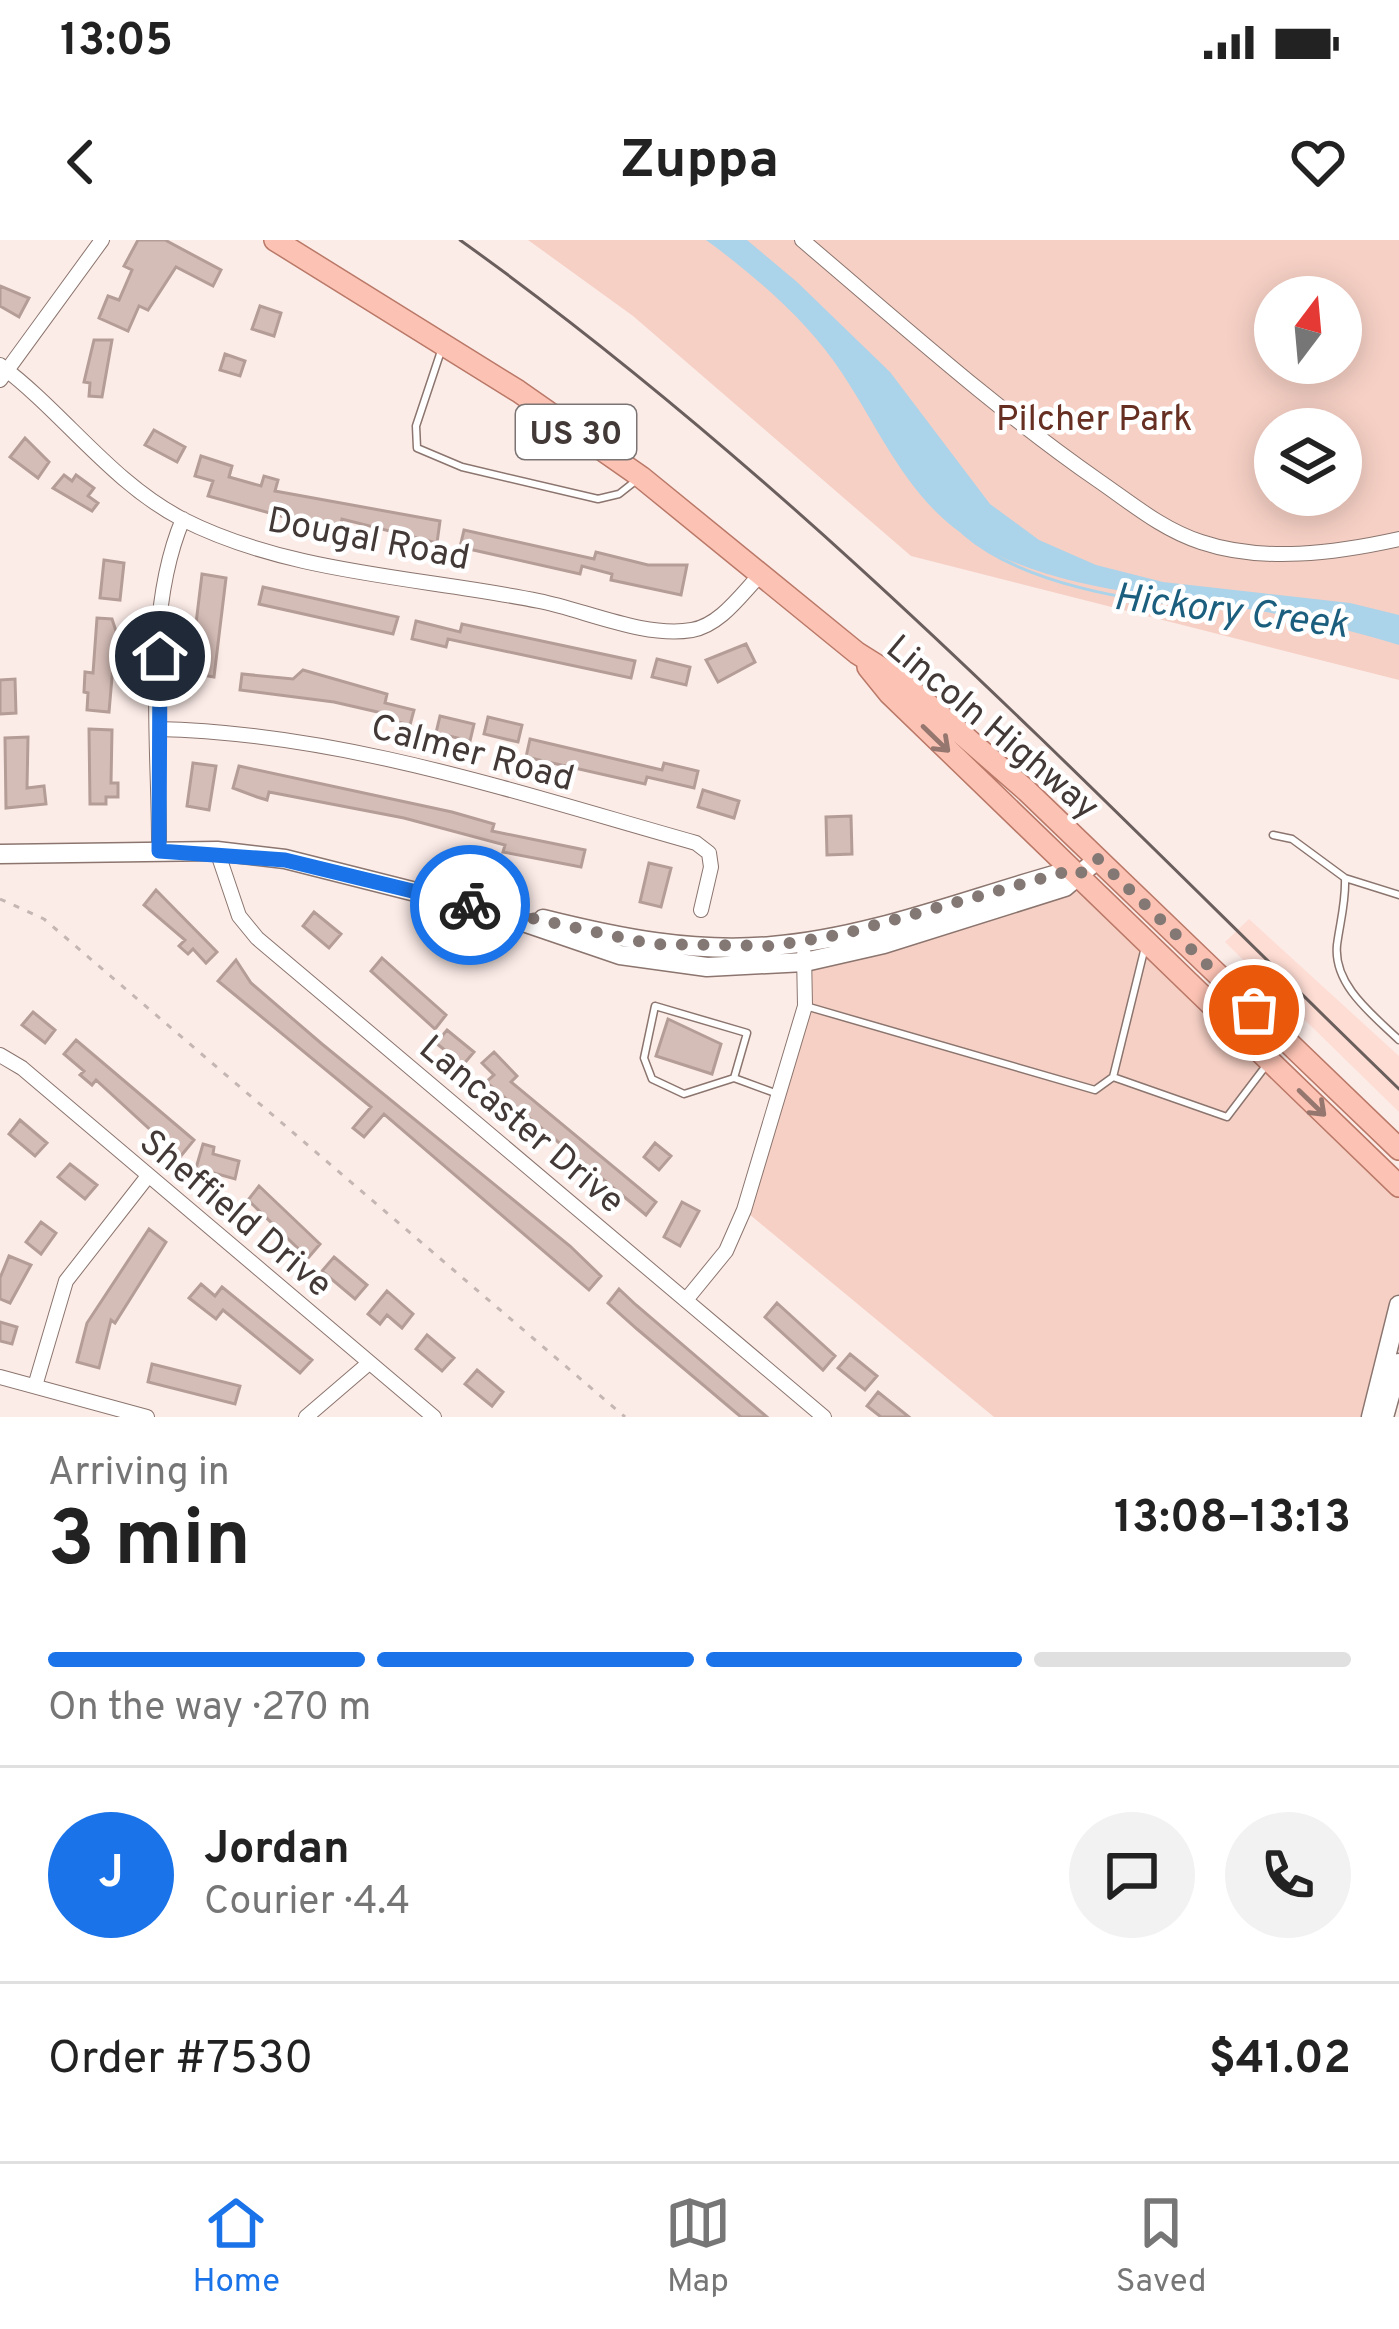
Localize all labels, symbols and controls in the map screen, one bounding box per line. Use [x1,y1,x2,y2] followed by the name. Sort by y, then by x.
[60,14,173,71] text: 13:05
[620,128,779,197] text: Zuppa
[48,129,114,195] icon: back
[1285,129,1351,195] icon: heart
[1254,276,1362,384] north arrow
[1254,276,1362,516] map controls
[996,398,1192,444] park label: Pilcher Park
[516,405,636,459] road number: US 30
[1254,408,1362,516] button: layers
[263,499,473,583] street label: Dougal Road
[1111,575,1352,652] water label: Hickory Creek
[109,605,211,707] pin
[127,623,193,689] icon: home
[875,626,1107,832] street label: Lincoln Highway
[365,706,578,804] street label: Calmer Road
[921,724,950,753] one-way arrow
[410,845,530,965] courier
[437,872,503,938] icon: bike
[1203,959,1305,1061] pin
[1221,977,1287,1043] icon: bag
[408,1027,633,1225] street label: Lancaster Drive
[1297,1089,1327,1117] one-way arrow
[129,1121,340,1309] street label: Sheffield Drive
[48,1450,230,1499] text: Arriving in
[1114,1491,1351,1548] text: 13:08–13:13
[48,1494,251,1593] text: 3 min
[48,1685,371,1734] text: On the way · 270 m
[1069,1812,1195,1938] button: chat
[1225,1812,1351,1938] button: phone
[204,1822,350,1879] text: Jordan
[98,1846,124,1903] text: J
[204,1879,410,1928] text: Courier · 4.4
[48,2032,313,2089] text: Order #7530
[1209,2032,1351,2089] text: $41.02
[192,2190,280,2304] tab: Home
[665,2190,731,2304] tab: Map
[1116,2190,1207,2304] tab: Saved

